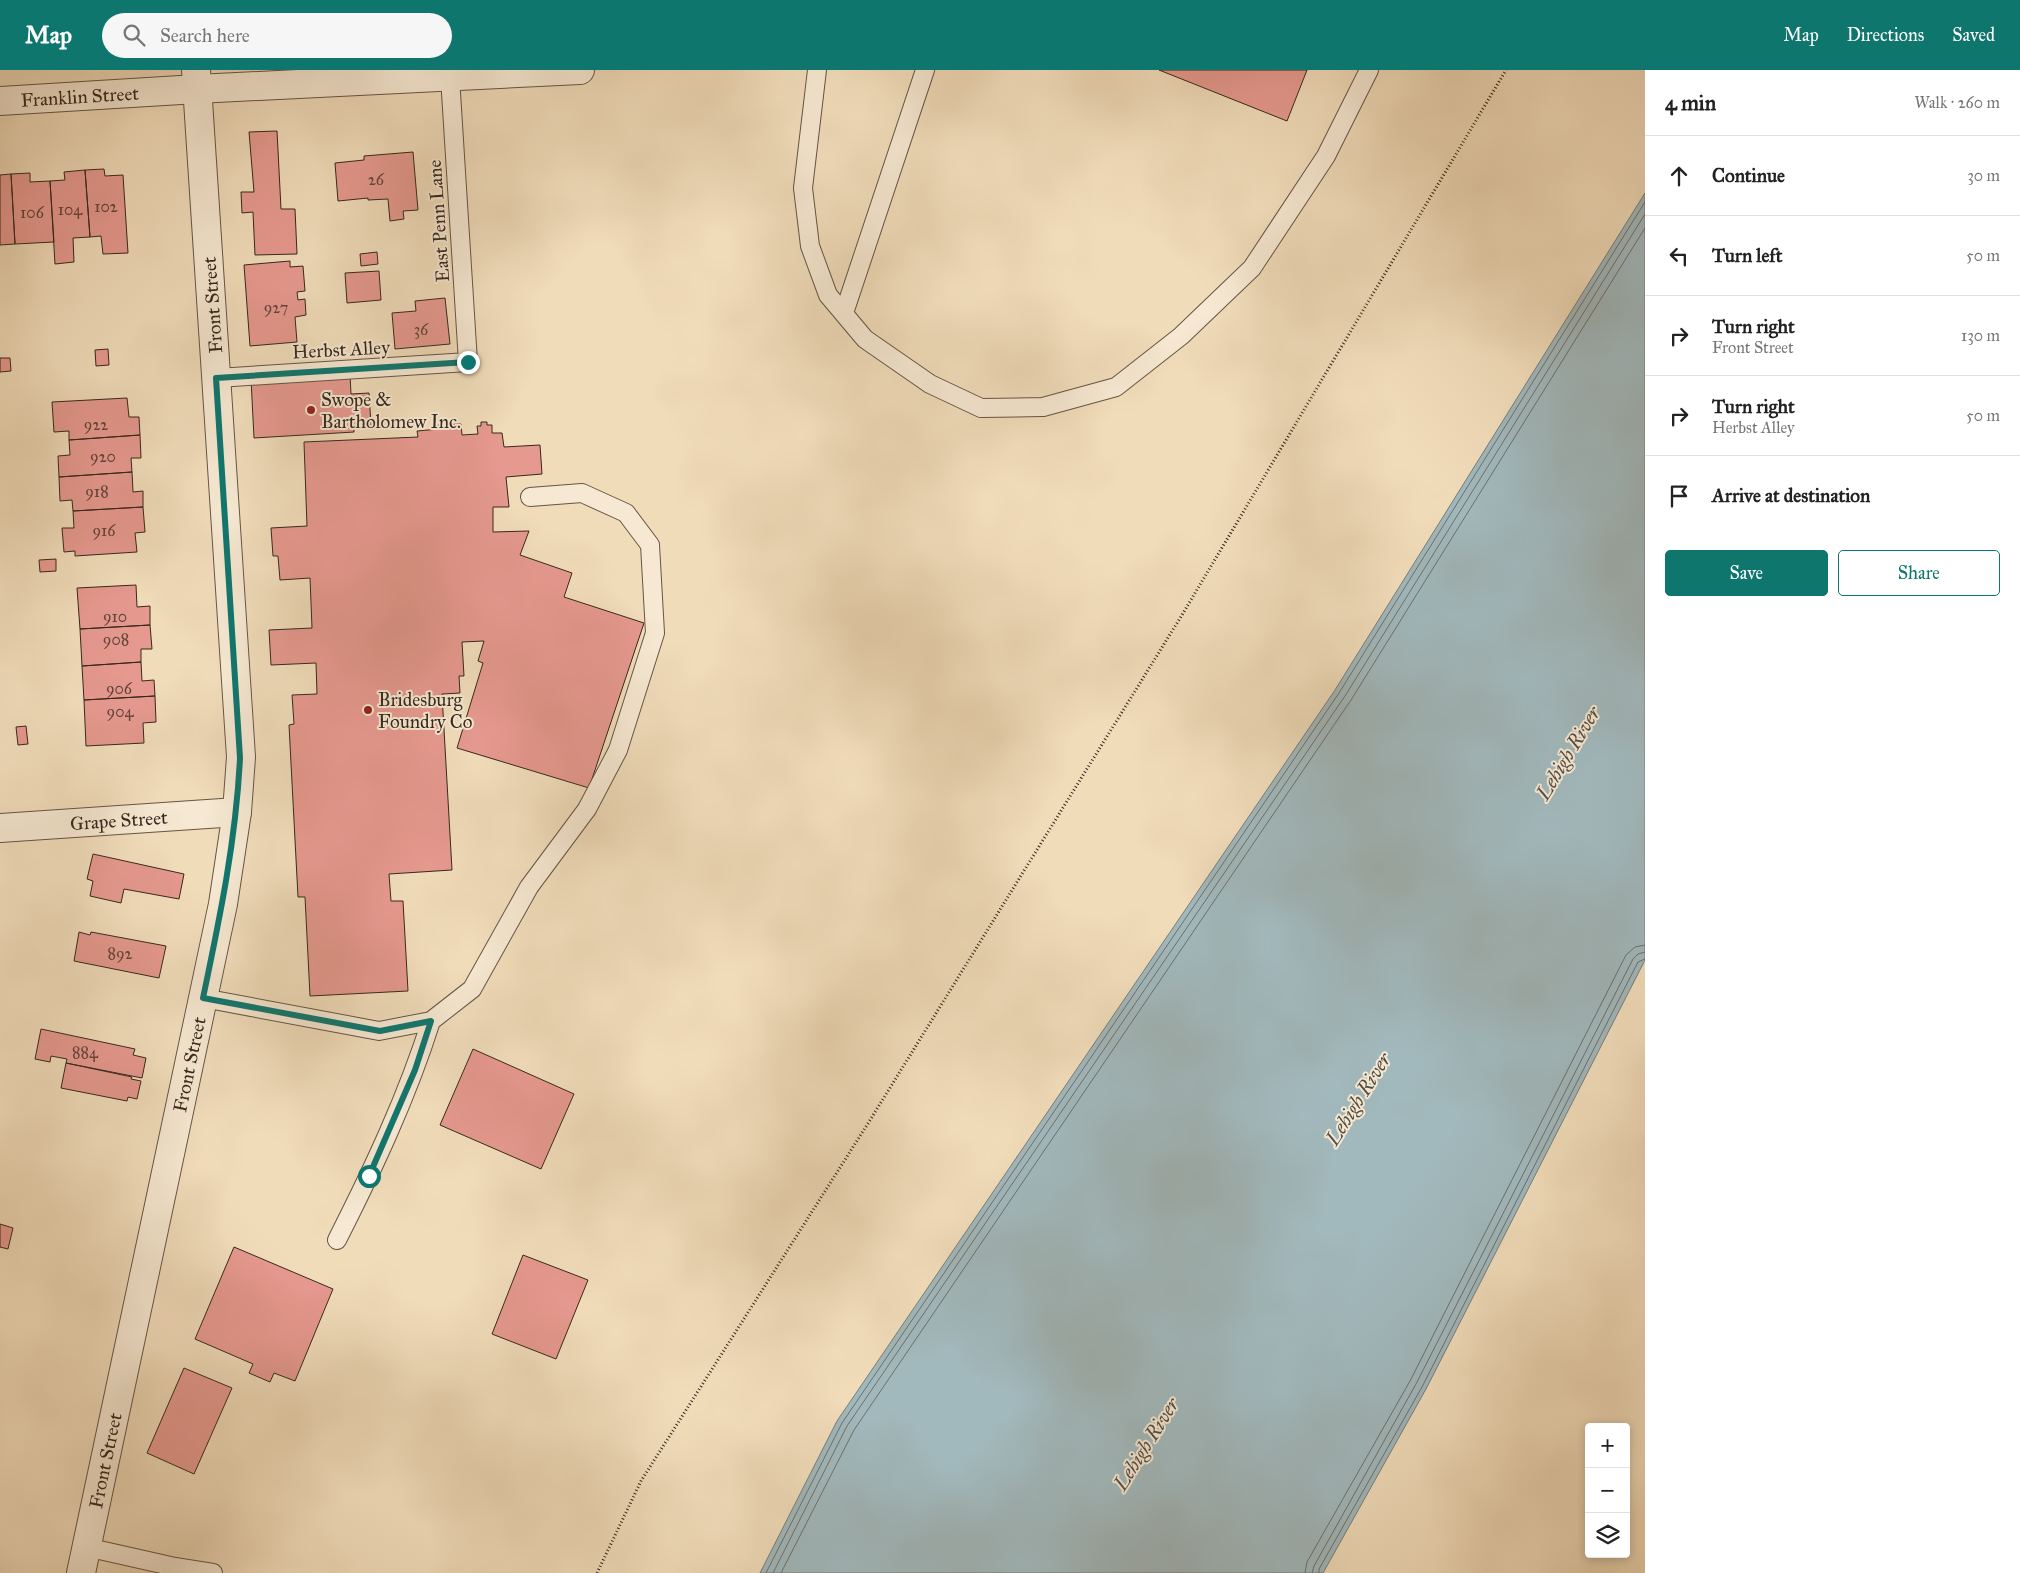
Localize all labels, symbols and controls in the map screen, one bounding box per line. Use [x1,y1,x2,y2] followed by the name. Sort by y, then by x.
[102,13,452,58] search box
[25,20,72,50] text: Map
[120,21,148,49] icon: search
[160,24,250,47] text: Search here
[1783,24,1819,46] text: Map
[1847,24,1924,46] text: Directions
[1952,24,1995,46] text: Saved
[20,82,140,112] street label: Franklin Street
[1665,90,1716,116] text: 4 min
[1914,93,2000,112] text: Walk · 260 m
[423,159,454,283] street label: East Penn Lane
[1665,162,1693,190] icon: ahead
[1712,164,1785,187] text: Continue
[1967,166,2000,185] text: 30 m
[368,170,385,189] house number: 26
[94,197,118,216] house number: 102
[58,200,83,219] house number: 104
[20,203,45,222] house number: 106
[1665,242,1693,270] icon: left
[1712,244,1782,267] text: Turn left
[1966,246,2000,265] text: 50 m
[198,256,227,354] street label: Front Street
[264,298,288,317] house number: 927
[1712,315,1795,338] text: Turn right
[414,320,429,339] house number: 36
[1665,322,1693,350] icon: right
[1961,326,2000,345] text: 130 m
[292,335,392,364] street label: Herbst Alley
[1712,338,1794,357] text: Front Street
[457,351,480,374] route end
[321,388,461,433] place label: Swope & Bartholomew Inc.
[1712,395,1795,418] text: Turn right
[1665,402,1693,430] icon: right
[305,404,317,416] marker: Swope & Bartholomew Inc.
[1966,406,2000,425] text: 50 m
[84,415,108,434] house number: 922
[1712,418,1795,437] text: Herbst Alley
[90,447,116,466] house number: 920
[85,482,109,501] house number: 918
[1665,482,1693,510] icon: arrive
[1712,484,1870,507] text: Arrive at destination
[93,521,116,540] house number: 916
[1665,550,1828,596] button: Save
[1838,550,2000,596] button: Share
[103,607,127,626] house number: 910
[103,630,129,649] house number: 908
[106,679,133,698] house number: 906
[378,688,473,733] place label: Bridesburg Foundry Co
[1530,701,1606,805] water label: Lehigh River
[107,702,134,721] house number: 904
[362,704,374,716] marker: Bridesburg Foundry Co
[69,806,169,835] street label: Grape Street
[108,944,133,963] house number: 892
[168,1014,211,1114] street label: Front Street
[72,1043,99,1062] house number: 884
[1320,1047,1397,1151] water label: Lehigh River
[358,1165,381,1188] route start
[1108,1392,1185,1496] water label: Lehigh River
[84,1411,127,1510] street label: Front Street
[1585,1423,1630,1558] map controls
[1585,1423,1630,1468] button: +
[1585,1468,1630,1513] button: −
[1585,1513,1630,1558] button: layers

